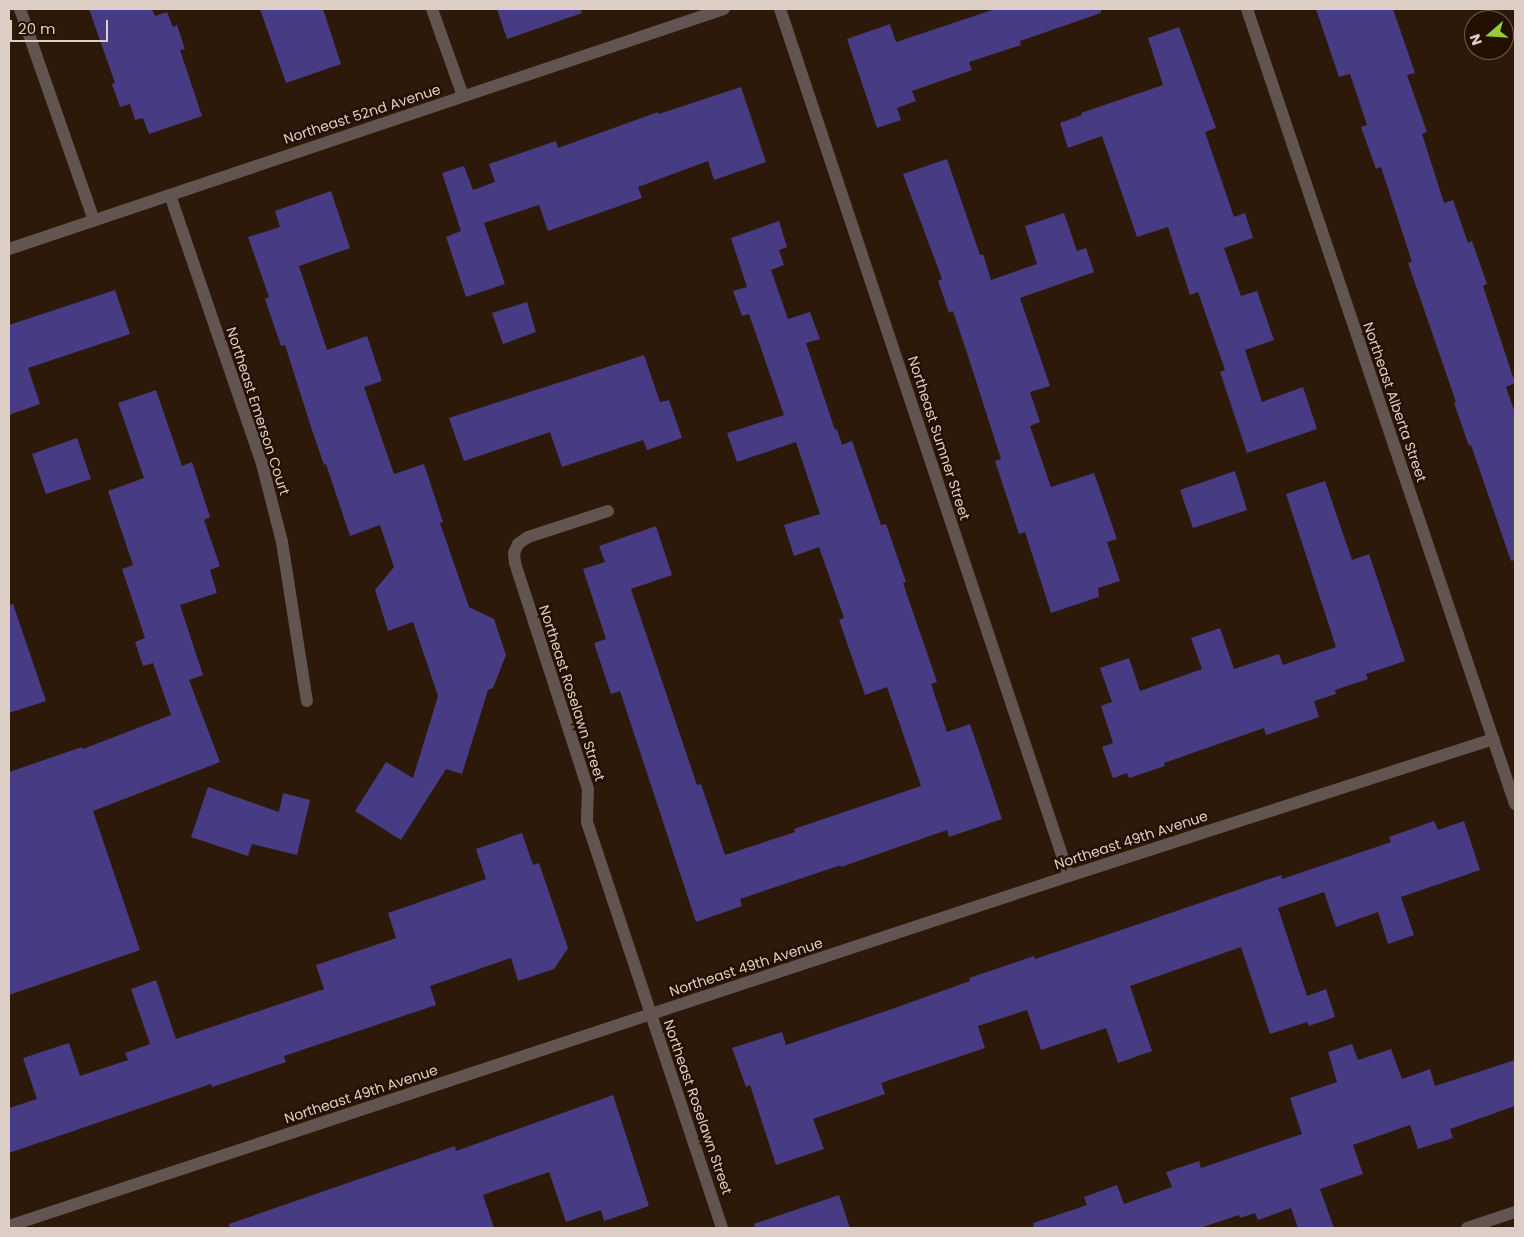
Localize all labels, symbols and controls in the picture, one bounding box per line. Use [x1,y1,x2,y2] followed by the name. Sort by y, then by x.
[12,10,110,42] scale bar
[1464,10,1514,60] north arrow
[18,18,56,39] text: 20 m
[1465,31,1487,48] text: N
[281,81,443,147] street label: Northeast 52nd Avenue
[1360,320,1430,484] street label: Northeast Alberta Street
[223,325,293,497] street label: Northeast Emerson Court
[905,354,973,522] street label: Northeast Sumner Street
[536,603,608,783] street label: Northeast Roselawn Street
[1052,807,1210,873] street label: Northeast 49th Avenue
[667,934,825,1000] street label: Northeast 49th Avenue
[660,1017,736,1197] street label: Northeast Roselawn Street
[282,1061,440,1127] street label: Northeast 49th Avenue

